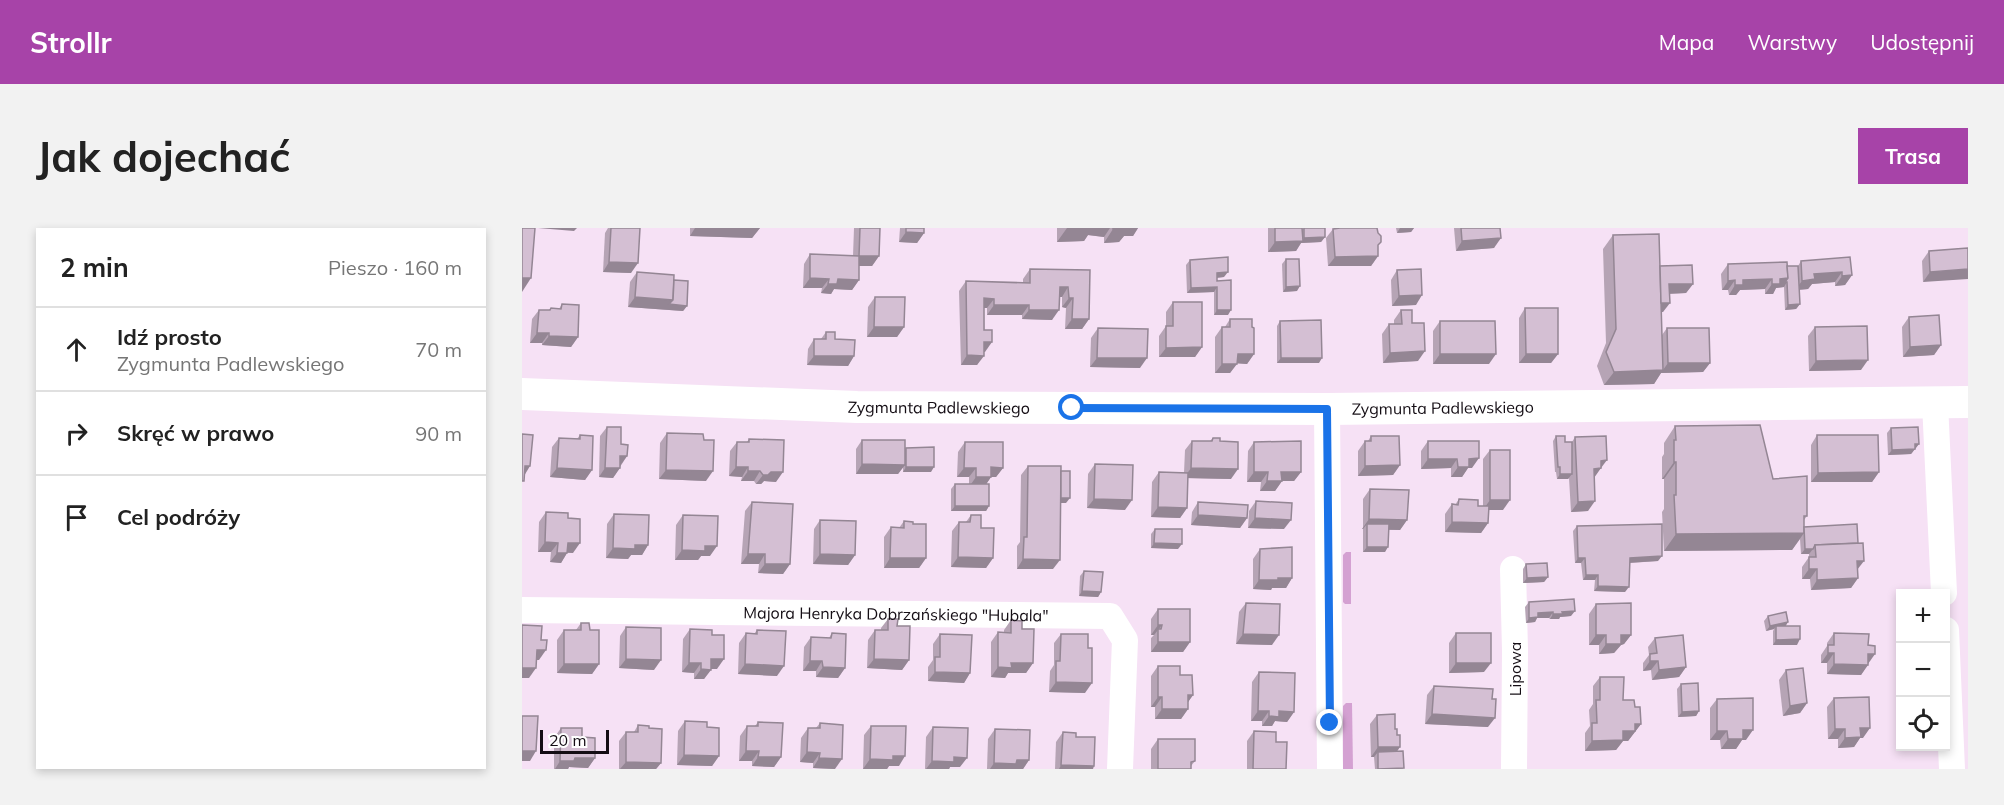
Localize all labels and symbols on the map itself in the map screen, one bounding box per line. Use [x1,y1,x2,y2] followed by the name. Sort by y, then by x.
[1058,394,1084,420] route start
[847,397,1030,418] street label: Zygmunta Padlewskiego
[1352,397,1534,419] street label: Zygmunta Padlewskiego
[743,602,1049,625] street label: Majora Henryka Dobrzańskiego "Hubala"
[1505,642,1525,696] street label: Lipowa
[1316,709,1342,735] route end
[540,727,609,754] scale bar

